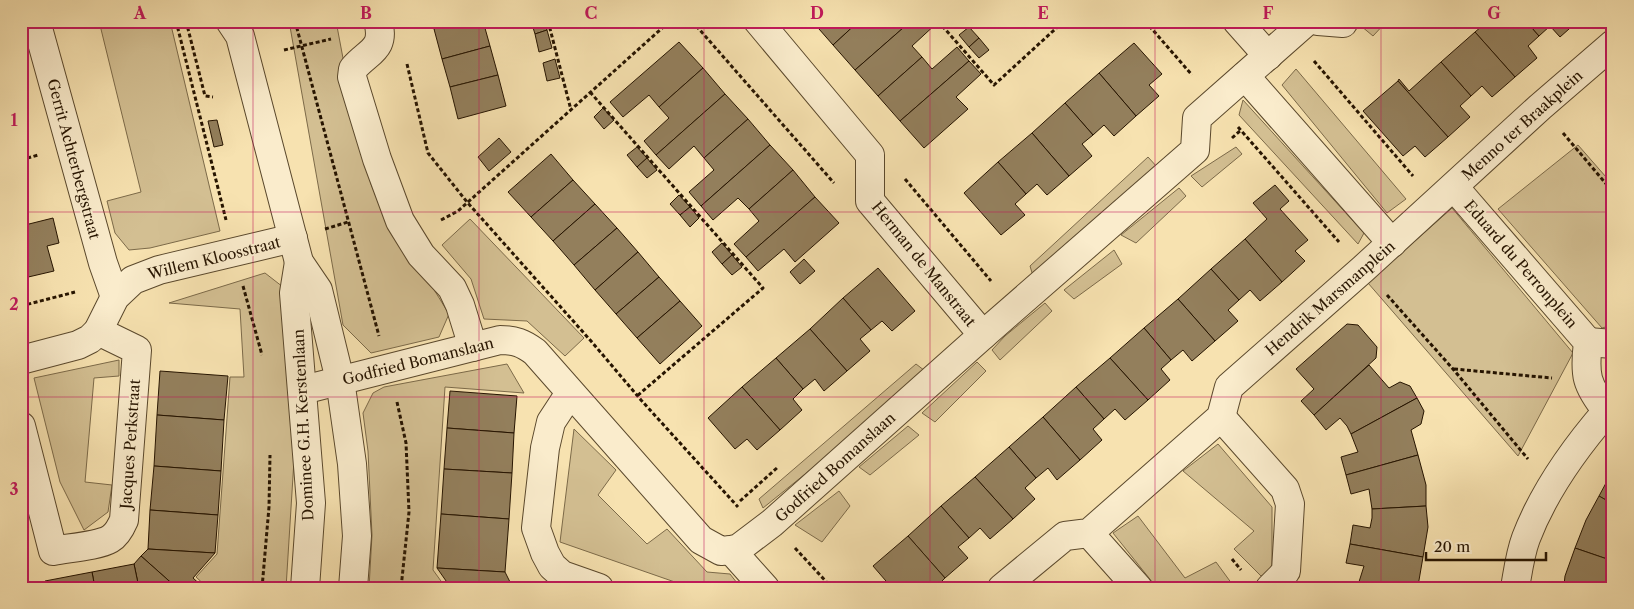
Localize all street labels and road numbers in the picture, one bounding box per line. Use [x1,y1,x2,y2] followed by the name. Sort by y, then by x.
[1458,65,1587,184] street label: Menno ter Braakplein
[43,77,105,242] street label: Gerrit Achterbergstraat
[1460,196,1582,332] street label: Eduard du Perronplein
[868,198,981,331] street label: Herman de Manstraat
[145,232,283,284] street label: Willem Kloosstraat
[1261,236,1399,360] street label: Hendrik Marsmanplein
[288,328,318,521] street label: Dominee G.H. Kerstenlaan
[340,333,496,389] street label: Godfried Bomanslaan
[116,378,144,512] street label: Jacques Perkstraat
[771,408,900,526] street label: Godfried Bomanslaan

